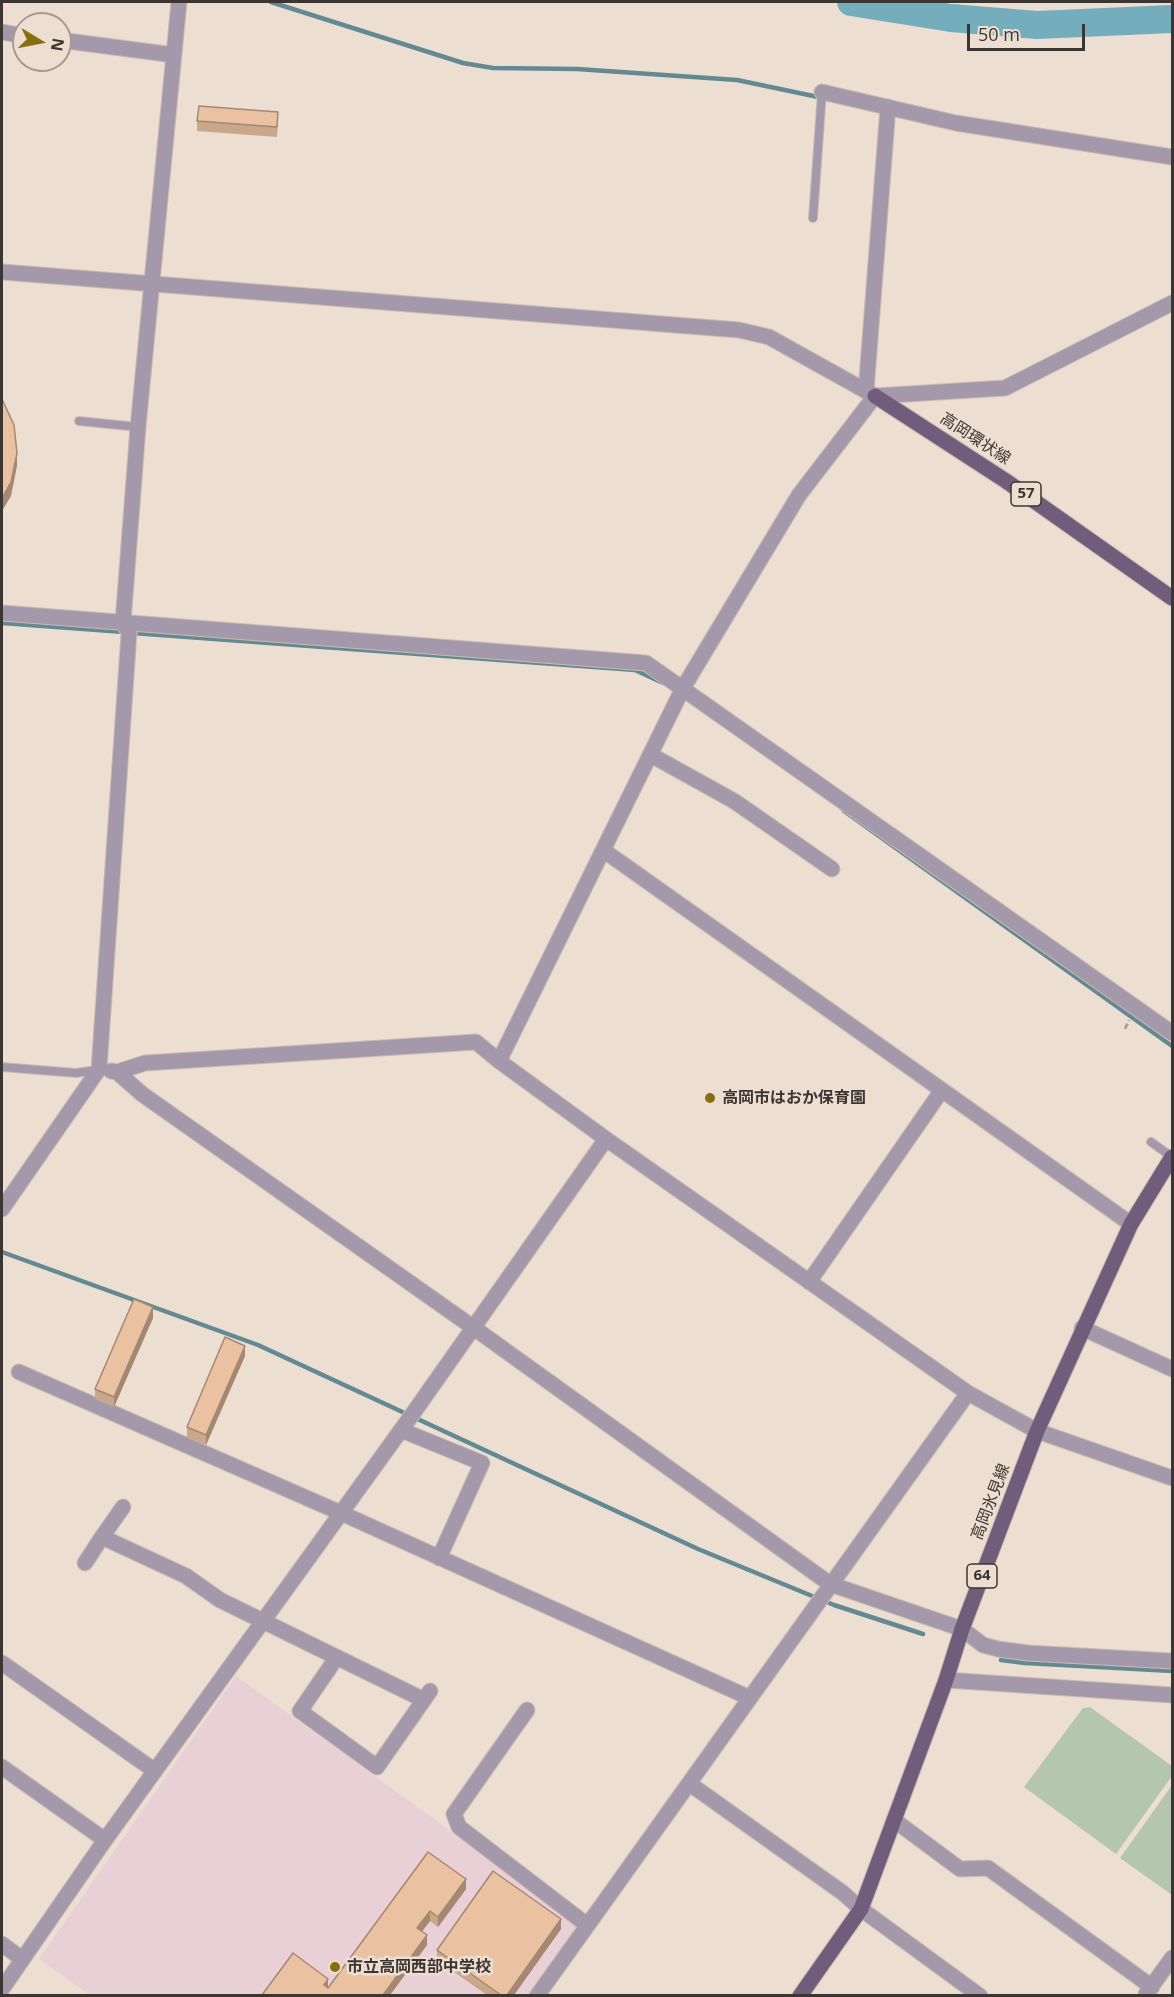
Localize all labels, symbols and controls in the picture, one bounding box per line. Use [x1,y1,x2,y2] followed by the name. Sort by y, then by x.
[12,12,72,72] north arrow
[970,12,1088,50] scale bar
[978,22,1020,46] text: 50 m
[46,36,70,53] text: N
[936,409,1014,469] street label: 高岡環状線
[1011,482,1041,506] road number: 57
[722,1088,866,1108] place label: 高岡市はおか保育園
[703,1091,717,1105] marker: 高岡市はおか保育園
[968,1461,1014,1543] street label: 高岡氷見線
[967,1564,997,1588] road number: 64
[347,1957,491,1977] place label: 市立高岡西部中学校
[328,1960,342,1974] marker: 市立高岡西部中学校

